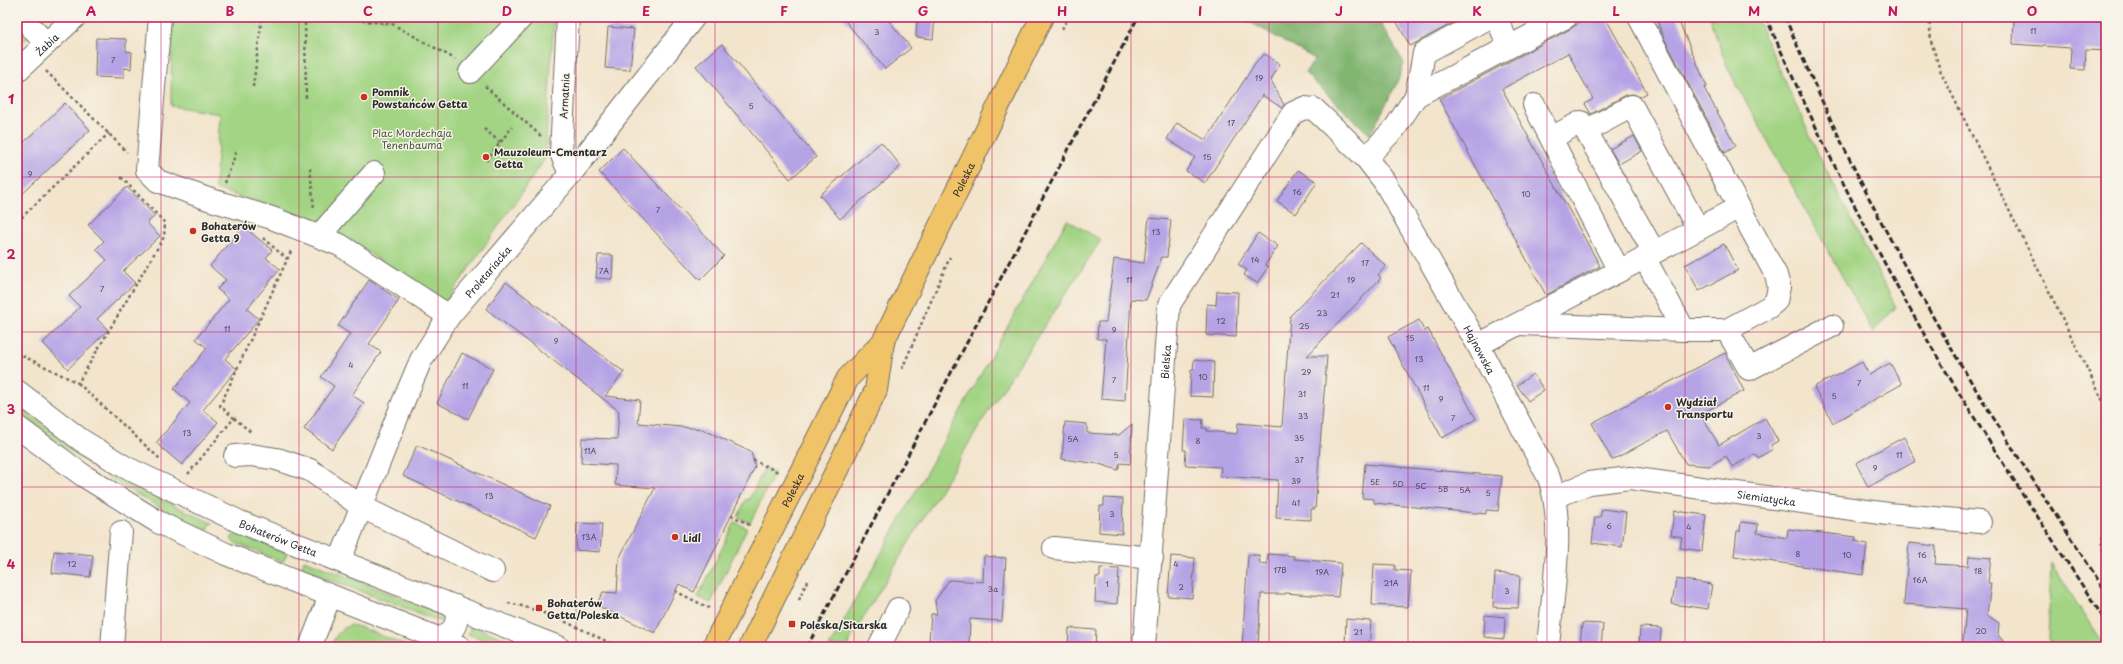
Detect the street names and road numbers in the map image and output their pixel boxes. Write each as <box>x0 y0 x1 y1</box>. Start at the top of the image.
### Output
street label: Żabia <box>31 28 62 59</box>
street label: Armatnia <box>555 72 573 119</box>
street label: Poleska <box>948 159 978 199</box>
street label: Proletariacka <box>461 241 514 300</box>
street label: Hajnowska <box>1460 322 1500 377</box>
street label: Bielska <box>1156 343 1174 379</box>
street label: Poleska <box>777 469 807 509</box>
street label: Siemiatycka <box>1736 486 1798 509</box>
street label: Bohaterów Getta <box>237 515 320 560</box>

